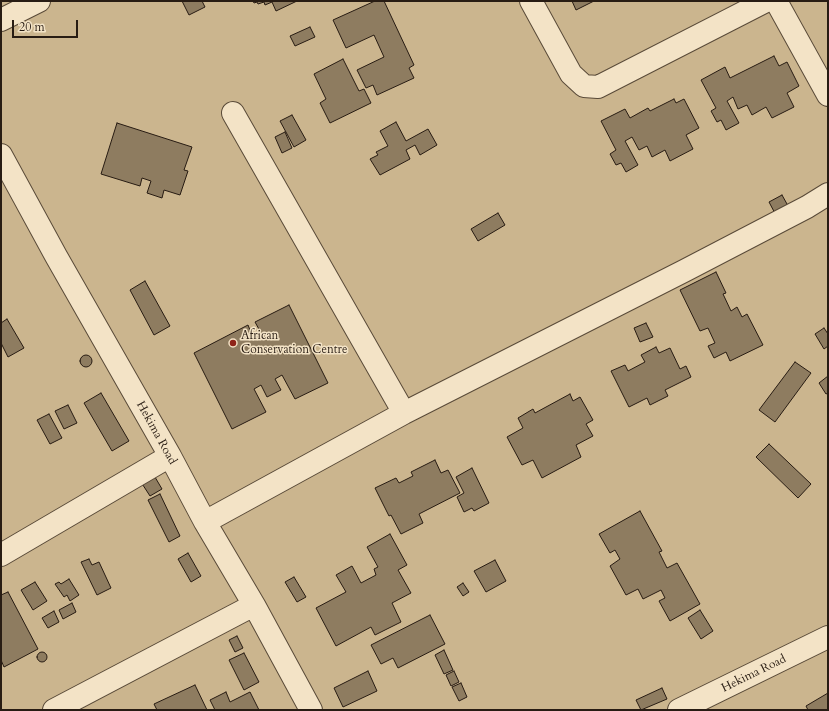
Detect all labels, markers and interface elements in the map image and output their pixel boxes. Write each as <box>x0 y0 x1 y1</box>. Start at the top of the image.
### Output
scale bar <box>14 12 80 38</box>
text: 20 m <box>19 19 45 35</box>
place label: African Conservation Centre <box>241 329 347 357</box>
marker: African Conservation Centre <box>228 338 238 348</box>
street label: Hekima Road <box>133 399 179 467</box>
street label: Hekima Road <box>719 652 789 696</box>

